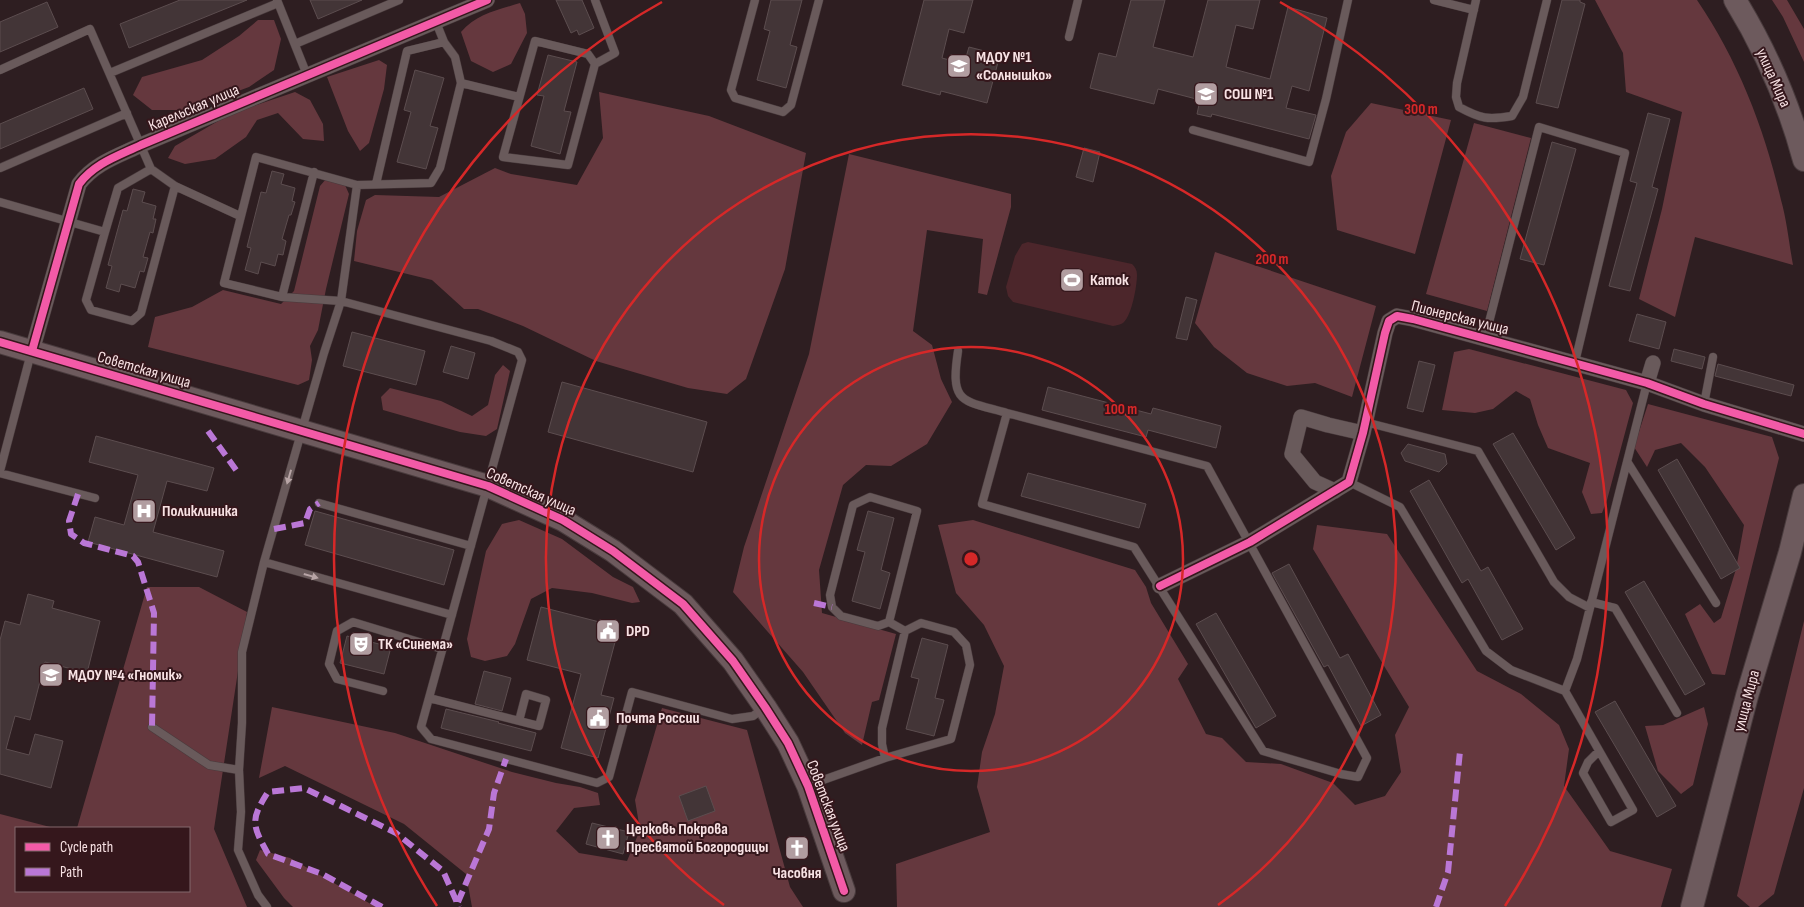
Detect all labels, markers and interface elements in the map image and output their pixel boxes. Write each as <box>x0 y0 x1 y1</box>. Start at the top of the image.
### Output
street label: улица Мира <box>1752 45 1794 111</box>
place label: МДОУ №1 «Солнышко» <box>976 48 1052 85</box>
school or university icon: МДОУ №1 «Солнышко» <box>946 53 972 79</box>
street label: Карельская улица <box>146 80 242 136</box>
school or university icon: СОШ №1 <box>1193 81 1219 107</box>
place label: СОШ №1 <box>1224 85 1274 104</box>
text: 300 m <box>1404 100 1438 119</box>
text: 200 m <box>1255 250 1289 269</box>
sports icon: Каток <box>1059 267 1085 293</box>
place label: Каток <box>1090 271 1129 290</box>
street label: Пионерская улица <box>1409 297 1511 339</box>
street label: Советская улица <box>95 348 193 392</box>
text: 100 m <box>1105 400 1137 419</box>
street label: Советская улица <box>483 464 579 520</box>
one-way arrow <box>284 469 292 484</box>
hospital icon: Поликлиника <box>131 498 157 524</box>
place label: Поликлиника <box>162 502 238 521</box>
centre of rings <box>962 550 980 568</box>
one-way arrow <box>304 572 319 580</box>
public building icon: DPD <box>595 618 621 644</box>
place label: DPD <box>626 622 650 641</box>
theatre icon: ТК «Синема» <box>348 631 374 657</box>
place label: ТК «Синема» <box>378 635 453 654</box>
school or university icon: МДОУ №4 «Гномик» <box>38 662 64 688</box>
place label: МДОУ №4 «Гномик» <box>68 666 182 685</box>
street label: улица Мира <box>1730 668 1764 734</box>
public building icon: Почта России <box>585 705 611 731</box>
place label: Почта России <box>616 709 700 728</box>
street label: Советская улица <box>802 758 854 854</box>
place label: Церковь Покрова Пресвятой Богородицы <box>626 820 769 857</box>
church icon: Церковь Покрова Пресвятой Богородицы <box>595 825 621 851</box>
legend <box>15 827 190 892</box>
church icon: Часовня <box>784 835 810 861</box>
text: Cycle path <box>60 838 113 857</box>
text: Path <box>60 863 83 882</box>
place label: Часовня <box>772 864 822 883</box>

